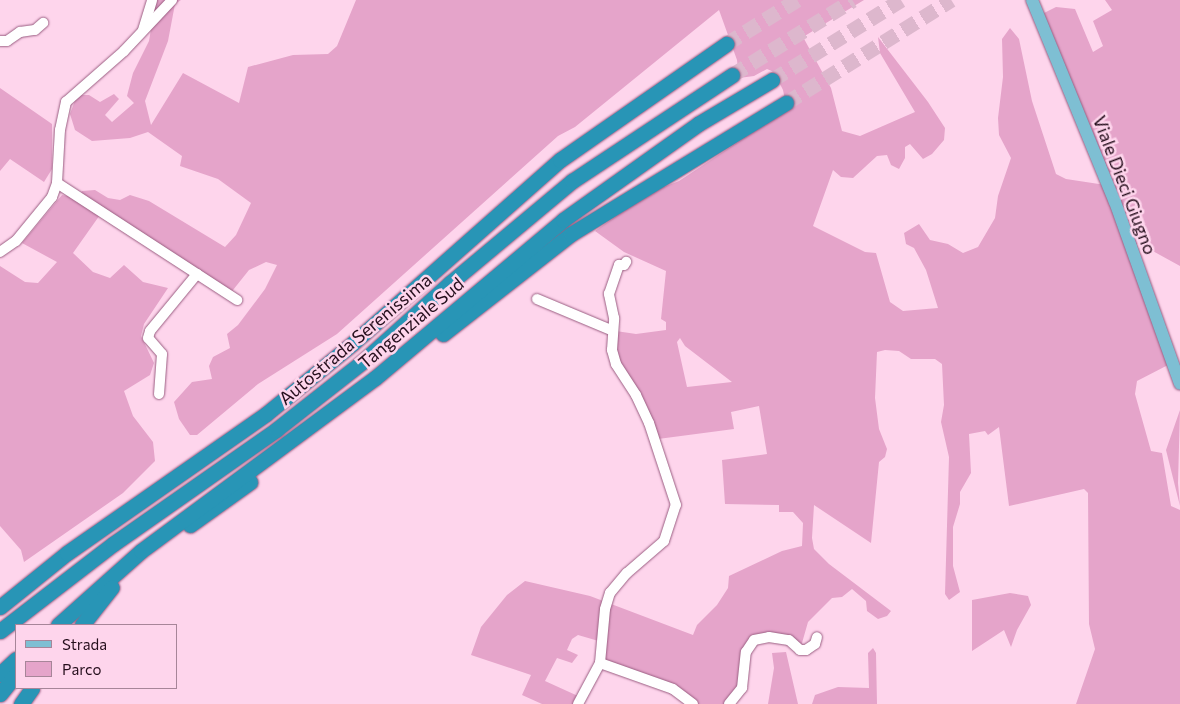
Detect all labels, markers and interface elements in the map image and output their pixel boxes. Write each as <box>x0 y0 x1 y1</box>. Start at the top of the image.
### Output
street label: Viale Dieci Giugno <box>1089 113 1161 257</box>
street label: Autostrada Serenissima <box>274 269 436 409</box>
street label: Tangenziale Sud <box>354 273 468 373</box>
legend <box>15 624 178 689</box>
text: Strada <box>62 635 107 653</box>
text: Parco <box>62 660 101 678</box>

